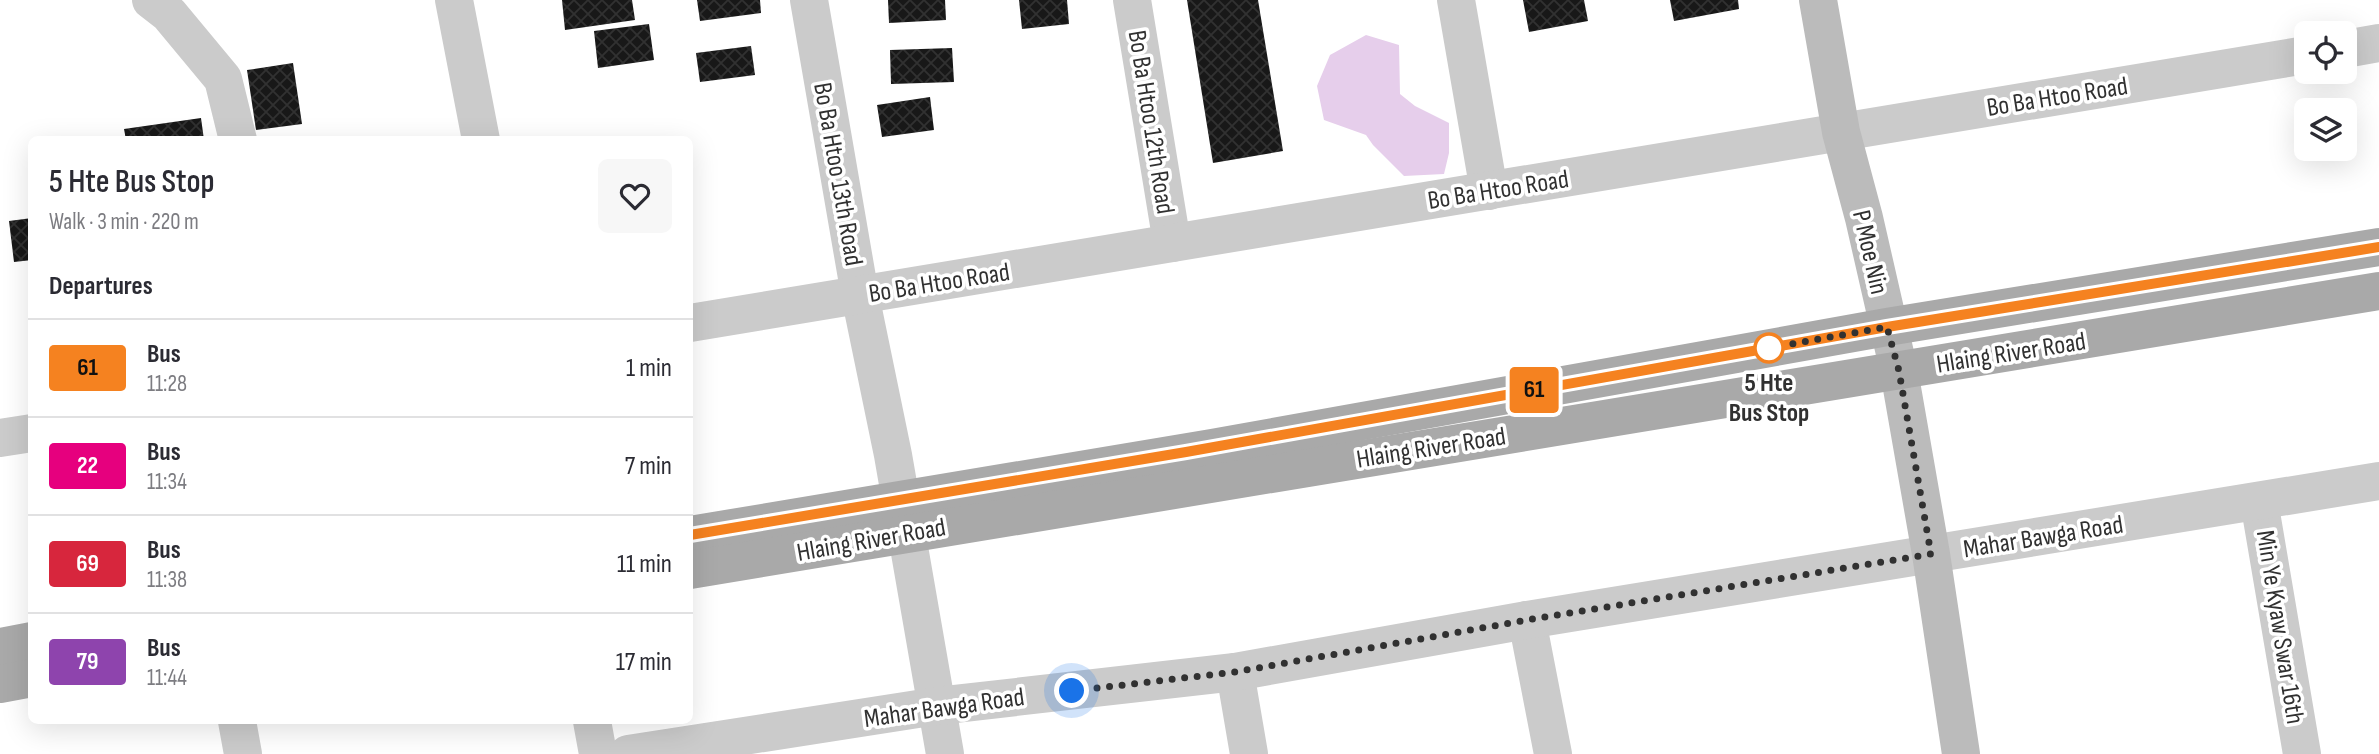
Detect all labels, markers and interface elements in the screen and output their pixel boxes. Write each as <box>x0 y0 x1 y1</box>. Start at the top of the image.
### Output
map controls <box>2294 21 2357 161</box>
button: locate <box>2294 21 2357 84</box>
street label: Bo Ba Htoo 12th Road <box>1121 28 1180 216</box>
street label: Bo Ba Htoo Road <box>1985 71 2130 124</box>
street label: Bo Ba Htoo 13th Road <box>806 80 869 268</box>
button: layers <box>2294 98 2357 161</box>
button: heart <box>598 159 672 233</box>
text: 5 Hte Bus Stop <box>49 162 215 202</box>
street label: Bo Ba Htoo Road <box>1426 164 1571 217</box>
street label: P Moe Nin <box>1845 207 1894 297</box>
text: Walk · 3 min · 220 m <box>49 208 199 236</box>
street label: Bo Ba Htoo Road <box>867 257 1012 310</box>
text: Departures <box>49 271 153 302</box>
street label: Hlaing River Road <box>1934 326 2088 381</box>
marker: 5 Hte Bus Stop <box>1754 333 1784 363</box>
text: Bus <box>147 339 181 370</box>
text: 61 <box>77 353 98 382</box>
text: 1 min <box>626 353 672 384</box>
line badge: 61 <box>1502 367 1566 413</box>
place label: 5 Hte Bus Stop <box>1729 368 1809 429</box>
text: 11:28 <box>147 370 187 398</box>
text: 61 <box>1524 375 1544 404</box>
street label: Hlaing River Road <box>1354 421 1508 476</box>
text: Bus <box>147 437 181 468</box>
text: 22 <box>77 451 98 480</box>
text: 7 min <box>625 451 672 482</box>
text: 11:34 <box>147 468 187 496</box>
street label: Mahar Bawga Road <box>1961 510 2125 565</box>
street label: Hlaing River Road <box>794 512 948 569</box>
street label: Min Ye Kyaw Swar 16th <box>2249 528 2310 726</box>
text: Bus <box>147 535 181 566</box>
text: 69 <box>76 549 99 578</box>
text: 11 min <box>617 549 672 580</box>
text: 11:38 <box>147 566 187 594</box>
text: Bus <box>147 633 181 664</box>
text: 79 <box>77 647 98 676</box>
text: 17 min <box>616 647 672 678</box>
text: 11:44 <box>147 664 187 692</box>
your location <box>1054 673 1089 708</box>
street label: Mahar Bawga Road <box>862 682 1026 735</box>

